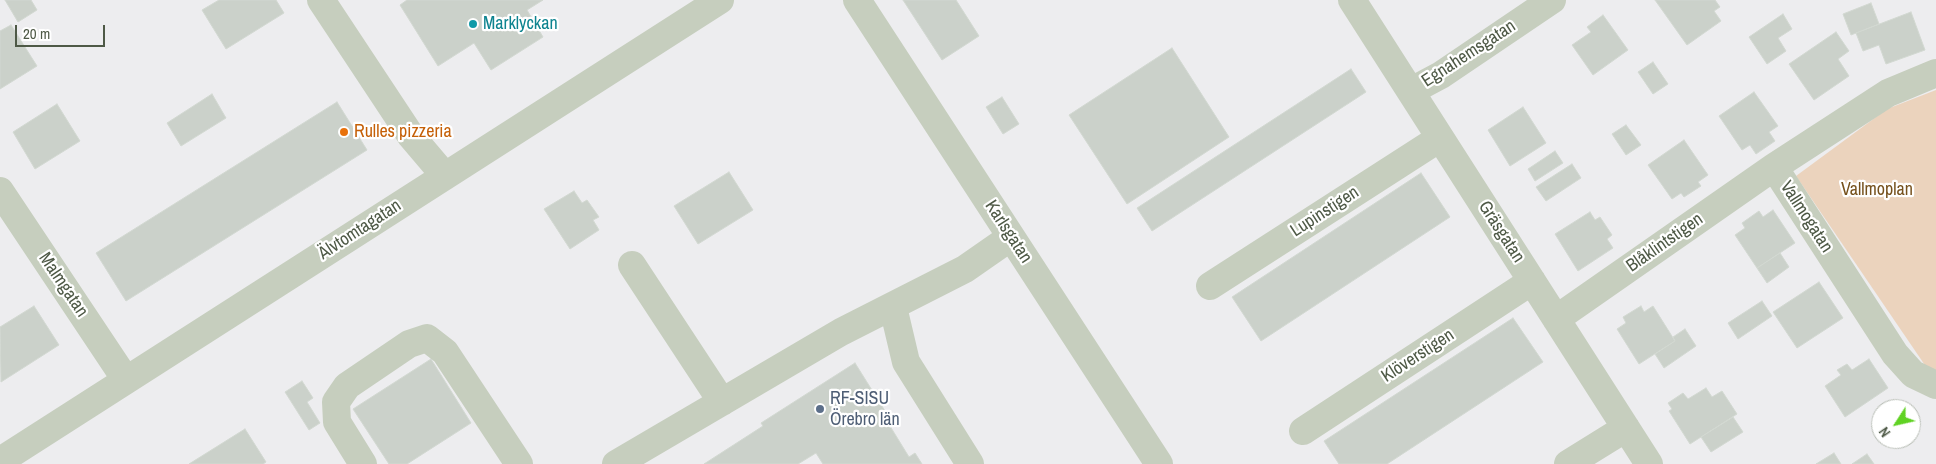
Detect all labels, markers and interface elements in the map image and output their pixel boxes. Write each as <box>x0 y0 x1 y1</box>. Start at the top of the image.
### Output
place label: Marklyckan <box>483 13 558 35</box>
scale bar <box>18 15 108 47</box>
street label: Egnahemsgatan <box>1418 16 1520 92</box>
marker: Marklyckan <box>467 18 479 30</box>
text: 20 m <box>23 23 50 44</box>
place label: Rulles pizzeria <box>354 121 452 143</box>
marker: Rulles pizzeria <box>338 126 350 138</box>
street label: Vallmogatan <box>1775 177 1837 257</box>
park label: Vallmoplan <box>1841 179 1913 201</box>
street label: Lupinstigen <box>1287 182 1363 242</box>
street label: Älvtomtagatan <box>315 195 405 265</box>
street label: Karlsgatan <box>980 197 1036 267</box>
street label: Gräsgatan <box>1473 197 1529 267</box>
street label: Blåklintstigen <box>1623 209 1707 277</box>
street label: Malmgatan <box>34 249 92 321</box>
street label: Klöverstigen <box>1378 325 1458 387</box>
place label: RF-SISU Örebro län <box>830 388 900 430</box>
north arrow <box>1871 399 1921 449</box>
marker: RF-SISU Örebro län <box>814 403 826 415</box>
text: N <box>1875 423 1894 441</box>

